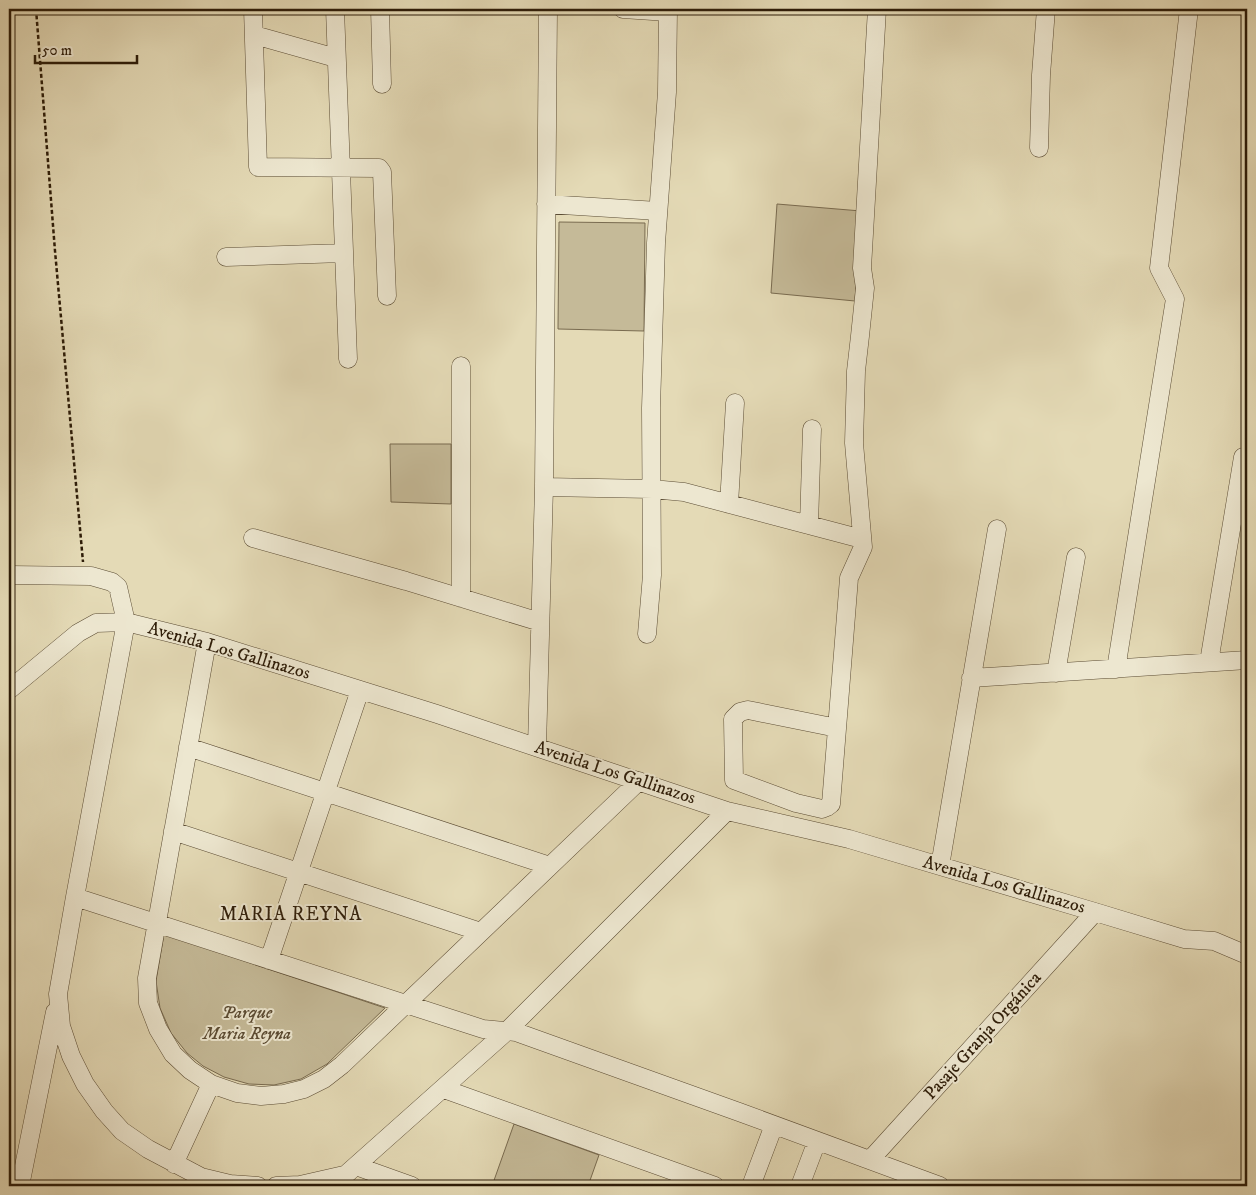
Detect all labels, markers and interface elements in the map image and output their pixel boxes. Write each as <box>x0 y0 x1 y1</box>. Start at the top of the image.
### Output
scale bar <box>35 32 138 64</box>
text: 50 m <box>42 41 72 60</box>
street label: Avenida Los Gallinazos <box>145 617 313 685</box>
street label: Avenida Los Gallinazos <box>532 737 698 809</box>
street label: Avenida Los Gallinazos <box>920 851 1088 919</box>
district label: MARIA REYNA <box>220 903 362 926</box>
street label: Pasaje Granja Orgánica <box>920 967 1047 1105</box>
park label: Parque Maria Reyna <box>201 1002 291 1045</box>

